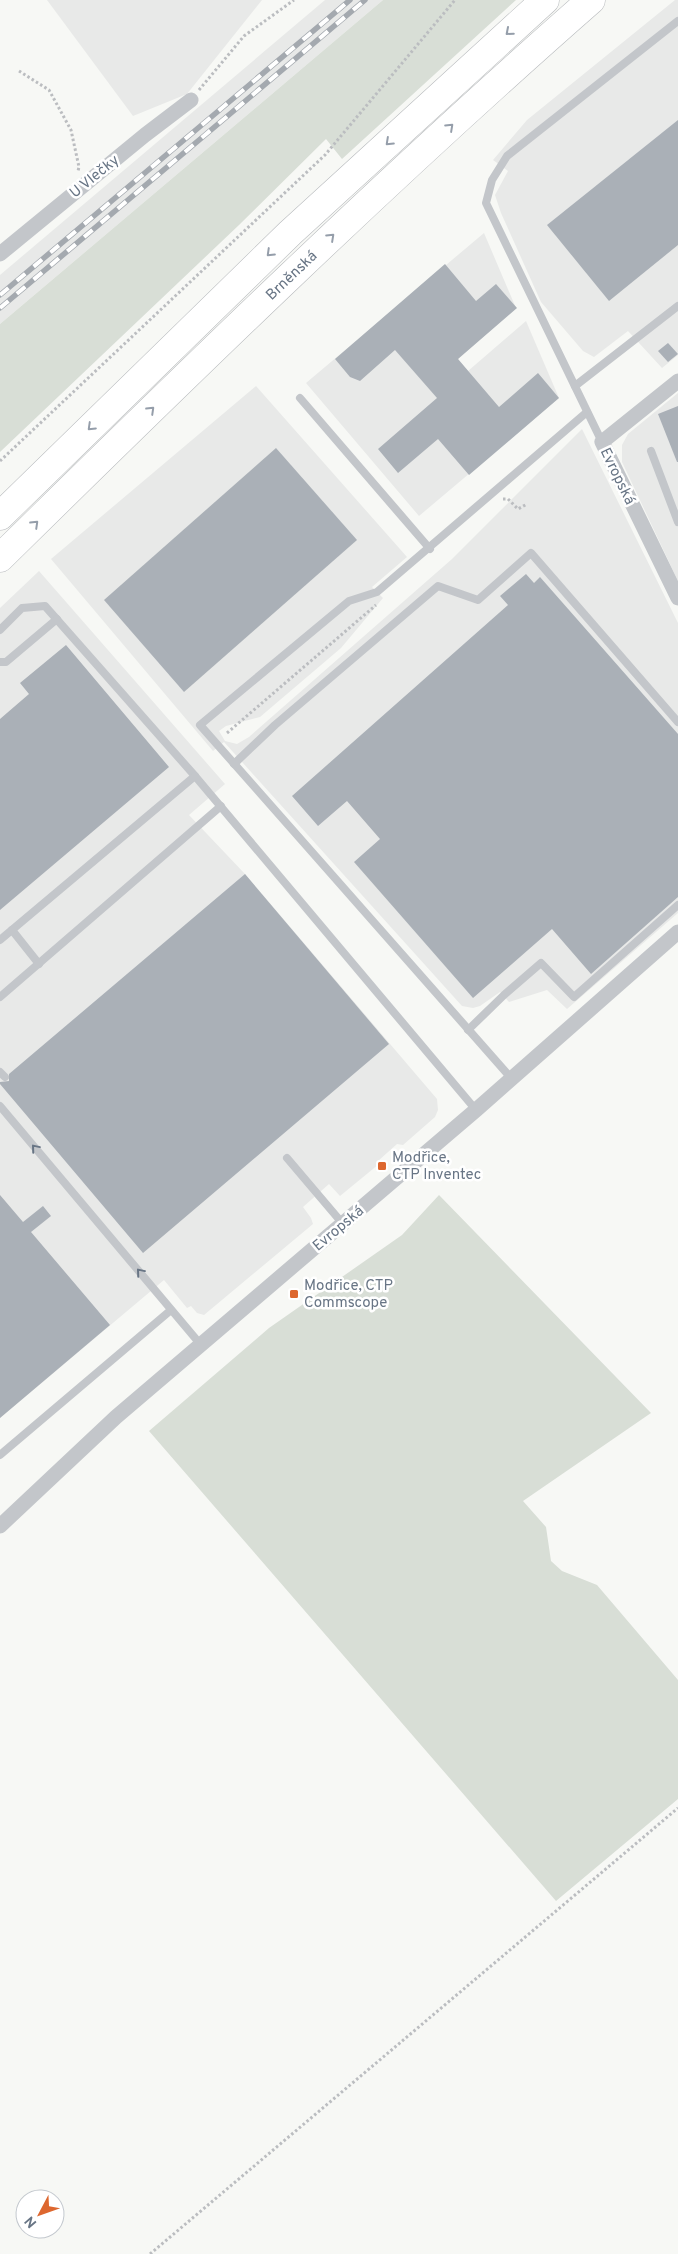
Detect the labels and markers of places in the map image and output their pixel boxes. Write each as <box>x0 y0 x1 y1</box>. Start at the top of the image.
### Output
place label: Modřice, CTP Inventec <box>392 1149 481 1185</box>
marker: Modřice, CTP Inventec <box>376 1160 388 1172</box>
place label: Modřice, CTP Commscope <box>304 1277 393 1313</box>
marker: Modřice, CTP Commscope <box>288 1288 300 1300</box>

